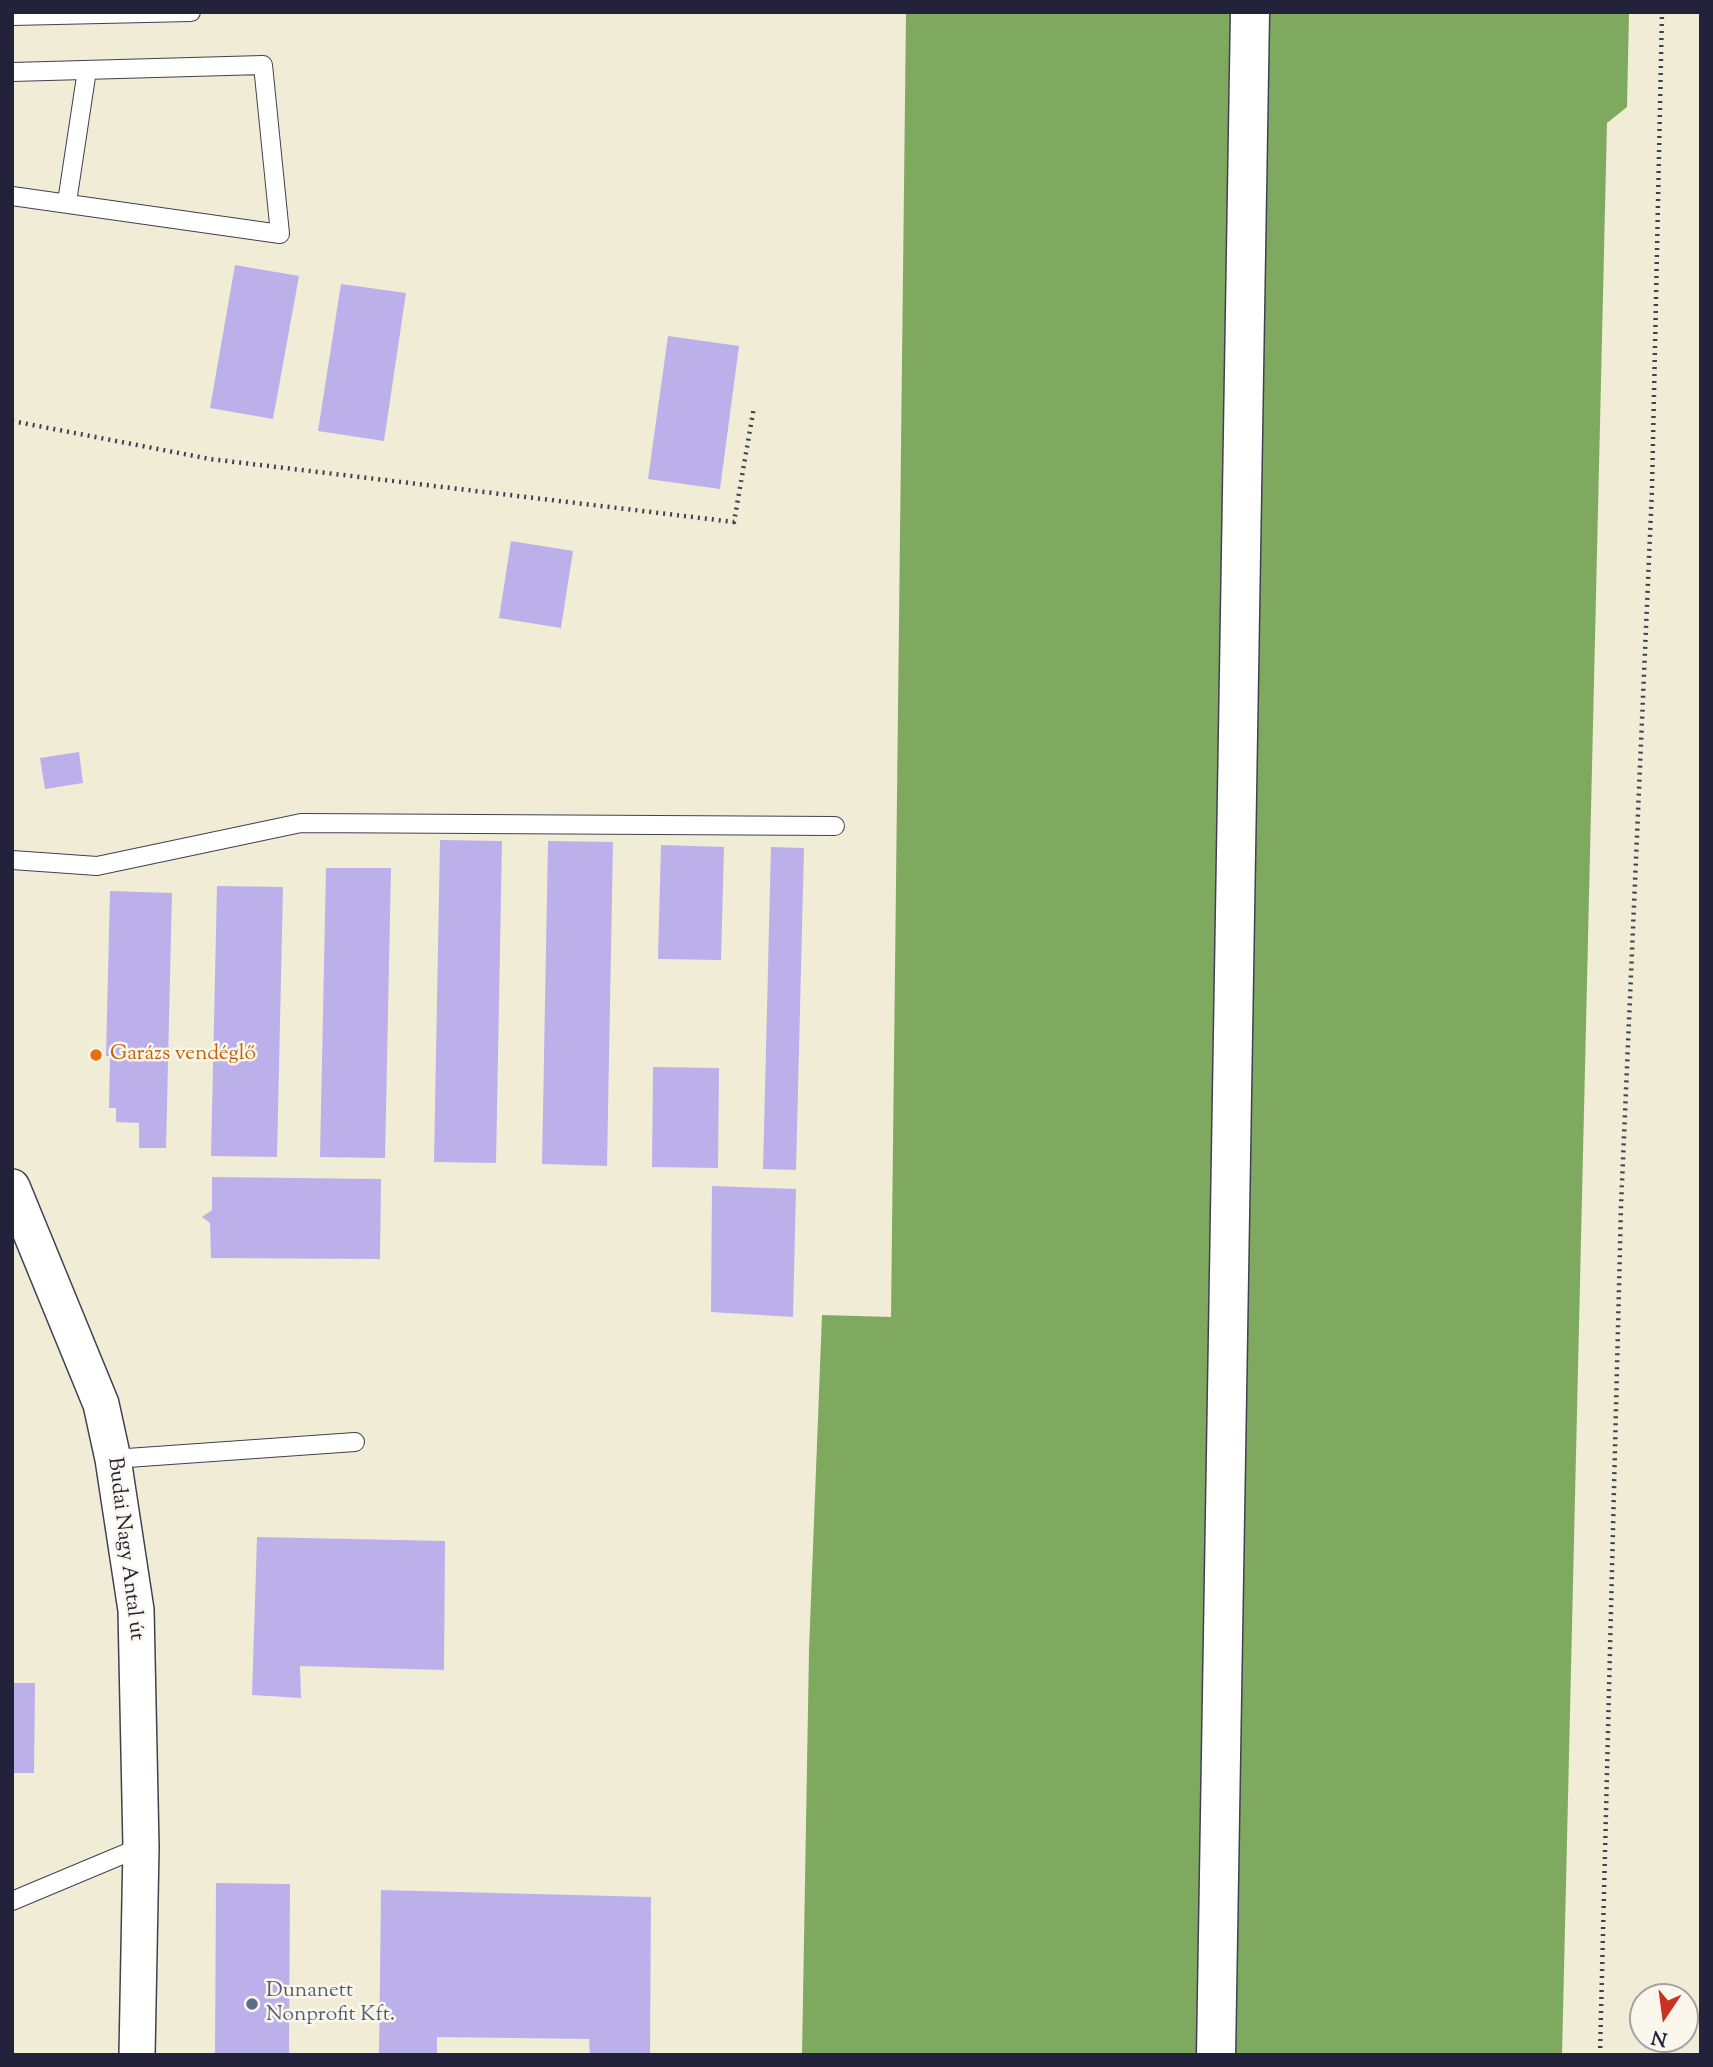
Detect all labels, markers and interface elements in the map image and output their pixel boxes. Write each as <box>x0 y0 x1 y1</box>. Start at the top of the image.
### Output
place label: Garázs vendéglő <box>110 1042 256 1068</box>
marker: Garázs vendéglő <box>88 1047 104 1063</box>
street label: Budai Nagy Antal út <box>100 1456 148 1642</box>
place label: Dunanett Nonprofit Kft. <box>266 1979 395 2029</box>
north arrow <box>1629 1983 1699 2053</box>
marker: Dunanett Nonprofit Kft. <box>244 1996 260 2012</box>
text: N <box>1649 2022 1670 2052</box>

